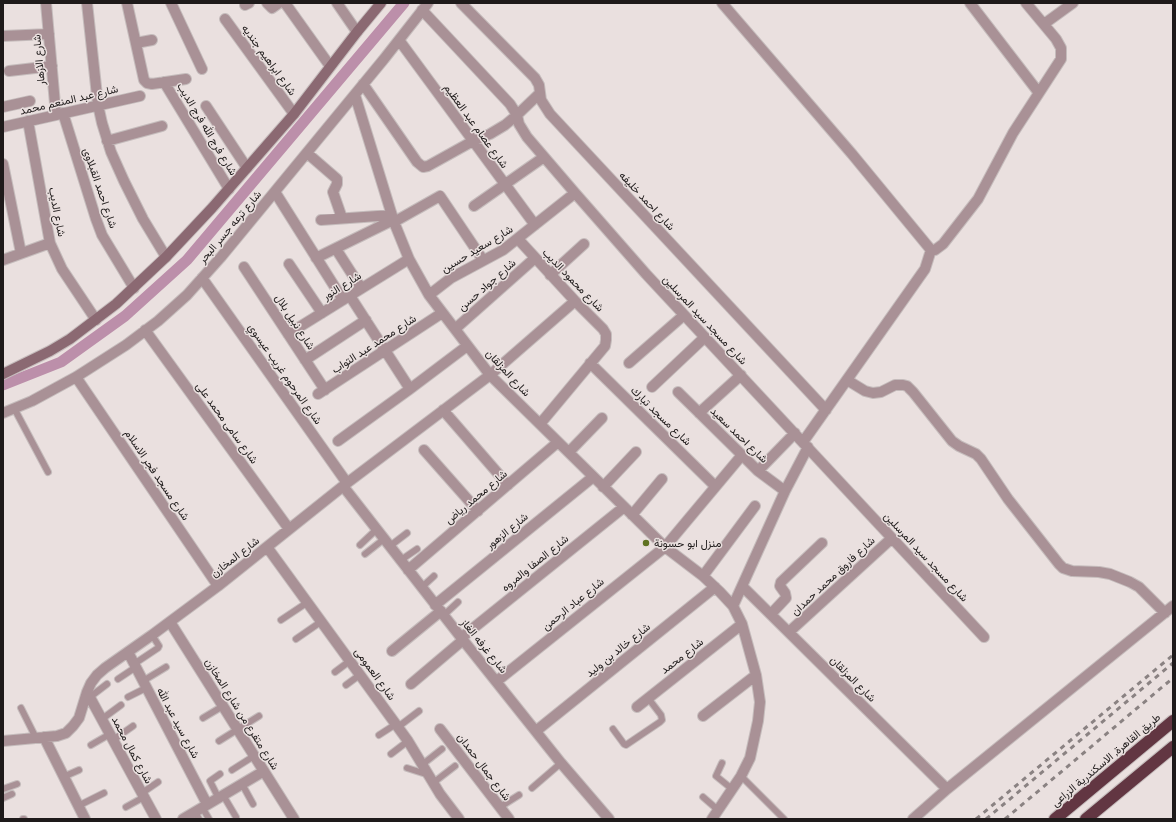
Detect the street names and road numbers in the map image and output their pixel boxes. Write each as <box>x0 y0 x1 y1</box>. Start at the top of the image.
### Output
street label: شارع ابراهيم جنديه <box>239 22 299 98</box>
street label: شارع الازهار <box>30 34 48 86</box>
street label: شارع فرج الله فرج الديب <box>174 80 240 178</box>
street label: شارع عصام عبد العظيم <box>441 81 511 171</box>
street label: شارع عبد المنعم محمد <box>19 82 119 118</box>
street label: شارع احمد القبلاوى <box>80 146 120 230</box>
street label: شارع احمد خليفه <box>616 169 678 233</box>
street label: شارع الديب <box>46 186 68 238</box>
street label: شارع ترعه جسر البحر <box>196 188 264 266</box>
street label: شارع سعيد حسين <box>439 222 515 276</box>
street label: شارع محمود الديب <box>539 246 607 314</box>
street label: شارع جواد حسن <box>455 256 519 314</box>
street label: شارع النور <box>320 269 364 303</box>
street label: شارع مسجد سيد المرسلين <box>660 273 750 367</box>
street label: شارع نبيل بلال <box>272 292 318 352</box>
street label: شارع محمد عبد التواب <box>329 312 419 376</box>
street label: شارع المرحوم غريب عيسوي <box>245 321 325 427</box>
street label: شارع المزلقان <box>483 347 533 399</box>
street label: شارع سامى محمد على <box>193 380 261 466</box>
street label: شارع مسجد تبارك <box>628 384 694 448</box>
street label: شارع احمد سعيد <box>708 404 770 466</box>
street label: شارع مسجد فجر الاسلام <box>122 427 192 523</box>
street label: شارع محمد رياض <box>442 467 510 527</box>
street label: شارع الزهور <box>483 510 531 552</box>
street label: شارع مسجد سيد المرسلين <box>881 510 971 604</box>
street label: شارع الصفا والمروه <box>499 532 571 594</box>
street label: شارع المخازن <box>208 534 262 580</box>
street label: شارع فاروق محمد حمدان <box>788 534 878 618</box>
street label: شارع عباد الرحمن <box>539 575 607 633</box>
street label: شارع غرفه الغاز <box>458 616 510 676</box>
street label: شارع خالد بن وليد <box>583 620 653 680</box>
street label: شارع محمد <box>658 635 706 677</box>
street label: شارع العمومى <box>352 645 398 703</box>
street label: شارع المزلقان <box>827 653 879 705</box>
street label: شارع متفرع من شارع المخازن <box>202 656 282 772</box>
street label: شارع سيد عبد الله <box>154 685 202 761</box>
street label: طريق القاهرة, الاسكندرية الزراعى <box>1049 711 1163 809</box>
street label: شارع كمال محمد <box>109 714 155 786</box>
street label: شارع جمال حمدان <box>454 731 514 803</box>

